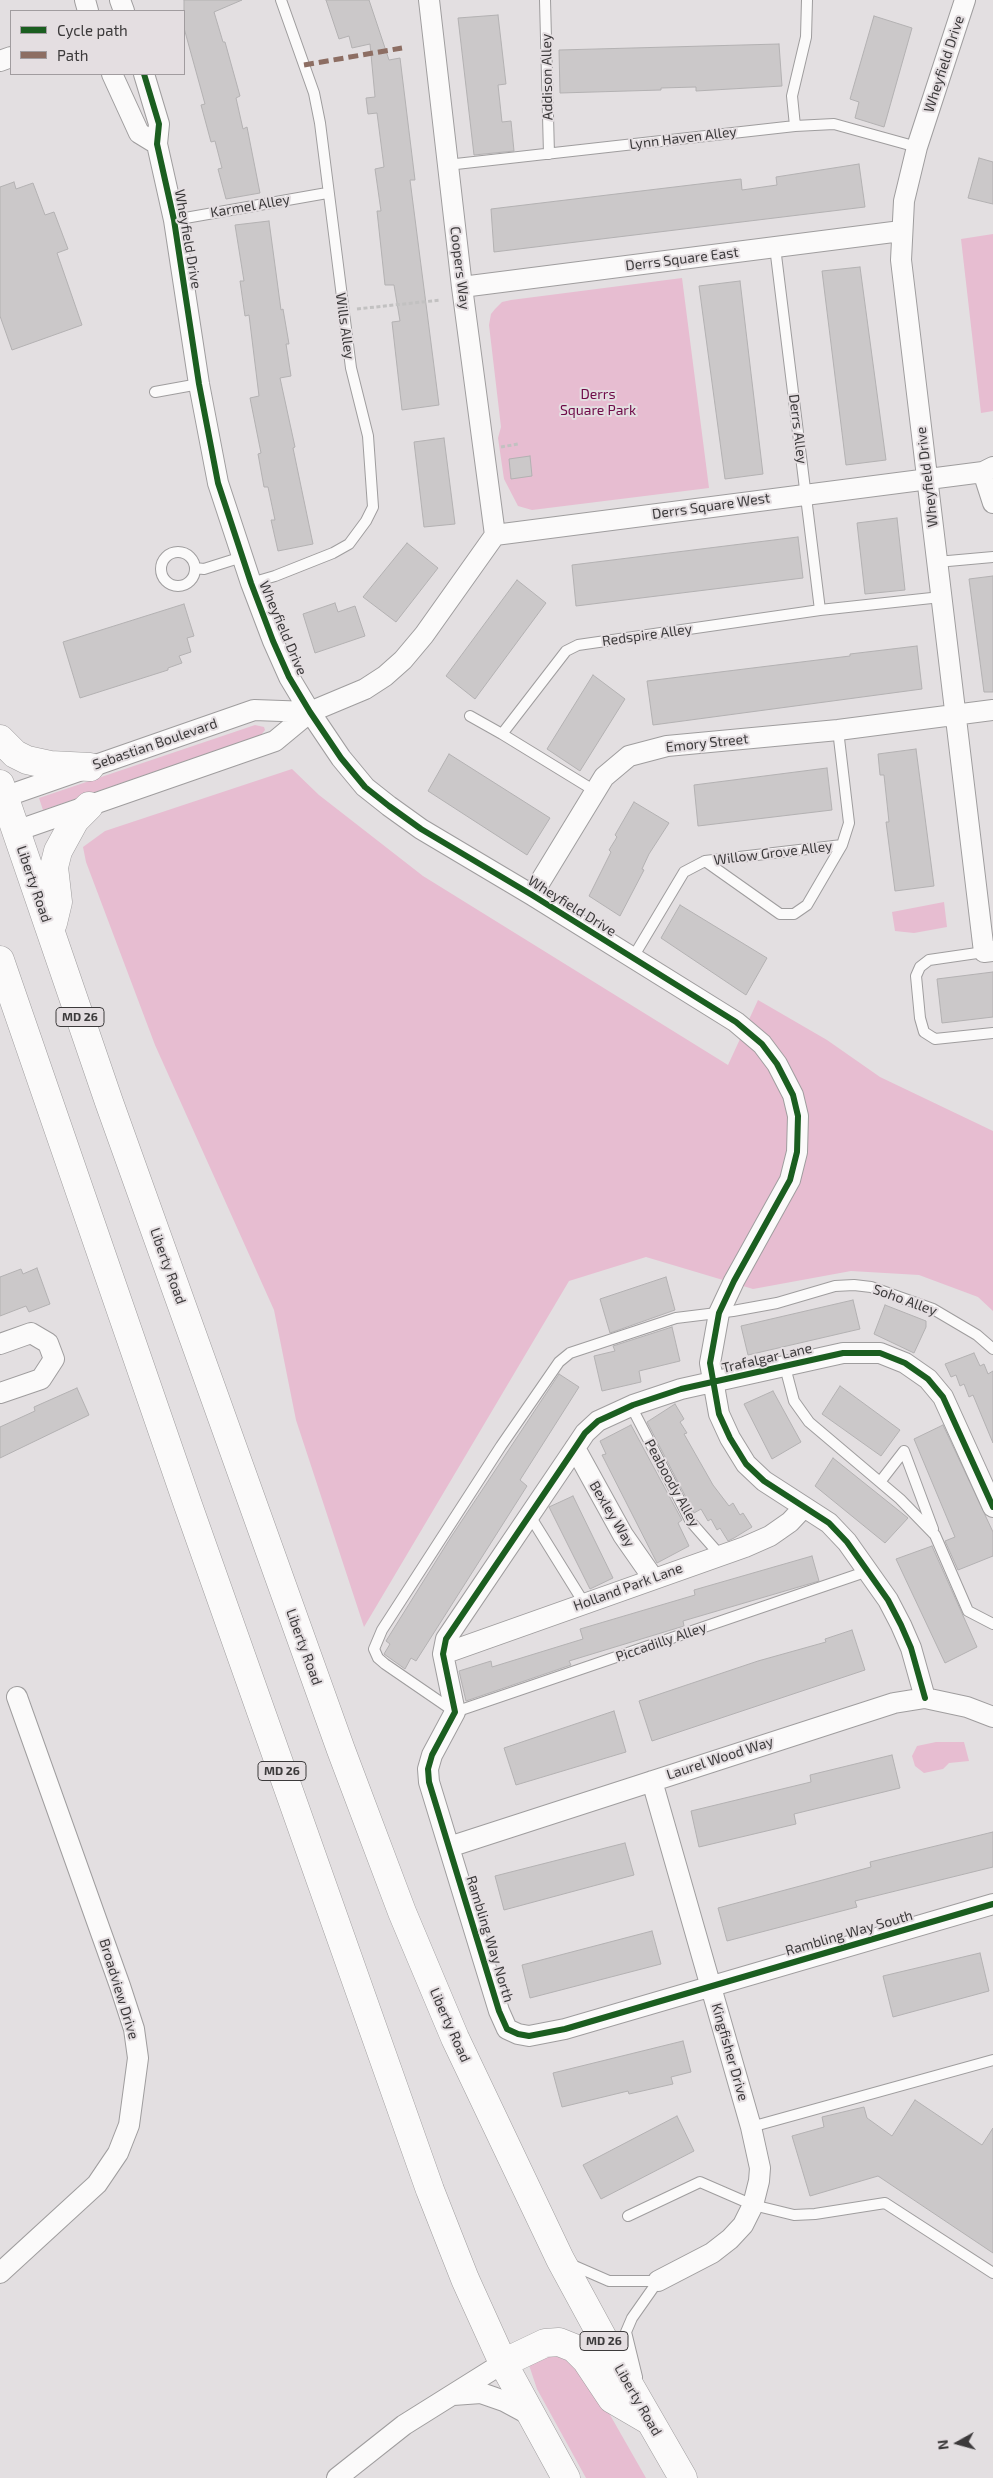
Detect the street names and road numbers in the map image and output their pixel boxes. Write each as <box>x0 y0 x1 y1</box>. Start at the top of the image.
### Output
street label: Wheyfield Drive <box>920 13 968 115</box>
street label: Addison Alley <box>538 34 556 120</box>
street label: Lynn Haven Alley <box>628 123 738 153</box>
street label: Wheyfield Drive <box>171 188 205 290</box>
street label: Karmel Alley <box>209 191 291 221</box>
street label: Coopers Way <box>447 226 473 310</box>
street label: Derrs Square East <box>624 244 740 274</box>
street label: Wills Alley <box>332 292 358 360</box>
street label: Derrs Alley <box>785 393 811 465</box>
street label: Wheyfield Drive <box>913 426 941 528</box>
street label: Derrs Square West <box>651 489 771 523</box>
street label: Wheyfield Drive <box>256 578 310 678</box>
street label: Redspire Alley <box>601 620 693 650</box>
street label: Sebastian Boulevard <box>90 715 220 773</box>
street label: Emory Street <box>665 730 749 756</box>
street label: Willow Grove Alley <box>713 837 833 869</box>
street label: Liberty Road <box>13 843 55 925</box>
street label: Wheyfield Drive <box>525 872 619 940</box>
road number: MD 26 <box>56 1008 104 1026</box>
street label: Liberty Road <box>146 1226 190 1306</box>
street label: Soho Alley <box>871 1281 939 1319</box>
street label: Trafalgar Lane <box>720 1339 814 1377</box>
street label: Peaboody Alley <box>641 1436 703 1530</box>
street label: Bexley Way <box>586 1478 638 1550</box>
street label: Holland Park Lane <box>571 1559 685 1615</box>
street label: Liberty Road <box>282 1607 326 1687</box>
street label: Piccadilly Alley <box>613 1619 709 1665</box>
street label: Laurel Wood Way <box>664 1733 776 1783</box>
road number: MD 26 <box>258 1762 306 1780</box>
street label: Rambling Way North <box>463 1874 517 2004</box>
street label: Rambling Way South <box>783 1907 915 1959</box>
street label: Broadview Drive <box>96 1937 142 2041</box>
street label: Liberty Road <box>426 1985 474 2065</box>
street label: Kingfisher Drive <box>708 2001 752 2103</box>
road number: MD 26 <box>580 2332 628 2350</box>
street label: Liberty Road <box>611 2361 665 2439</box>

